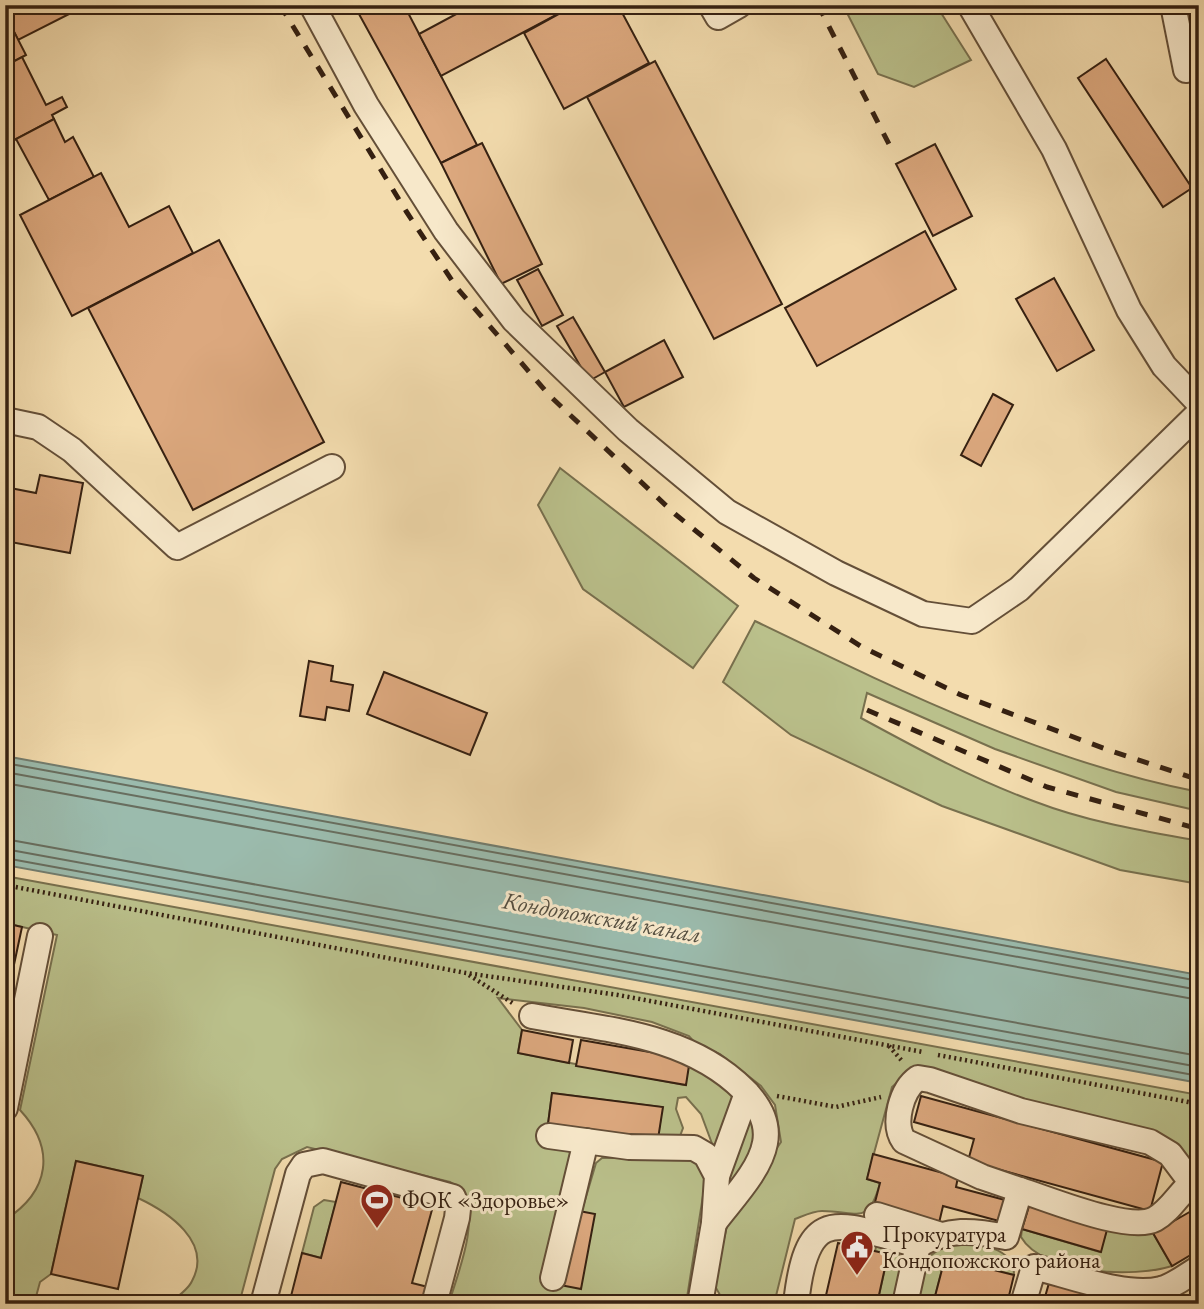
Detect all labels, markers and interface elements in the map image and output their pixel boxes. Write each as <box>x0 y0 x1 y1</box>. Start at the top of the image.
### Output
water label: Кондопожский канал <box>499 884 704 950</box>
sports icon: ФОК «Здоровье» <box>358 1181 396 1230</box>
place label: ФОК «Здоровье» <box>402 1185 569 1215</box>
place label: Прокуратура Кондопожского района <box>882 1219 1101 1275</box>
public building icon: Прокуратура Кондопожского района <box>838 1228 876 1277</box>

